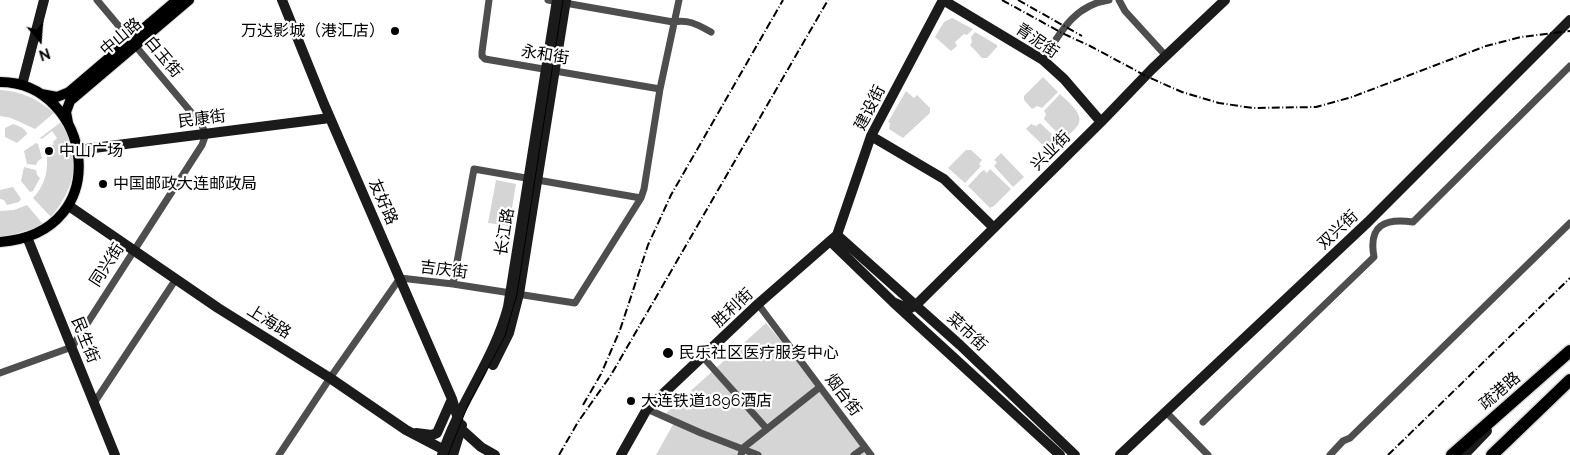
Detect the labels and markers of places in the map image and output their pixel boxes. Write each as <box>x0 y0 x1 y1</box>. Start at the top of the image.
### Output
place label: 万达影城（港汇店） <box>241 21 385 41</box>
marker: 万达影城（港汇店） <box>389 25 401 37</box>
place label: 中山广场 <box>59 141 123 161</box>
marker: 中山广场 <box>43 145 55 157</box>
place label: 中国邮政大连邮政局 <box>113 174 257 194</box>
marker: 中国邮政大连邮政局 <box>97 178 109 190</box>
place label: 民乐社区医疗服务中心 <box>679 343 839 363</box>
marker: 民乐社区医疗服务中心 <box>661 346 675 360</box>
place label: 大连铁道1896酒店 <box>641 391 772 411</box>
marker: 大连铁道1896酒店 <box>625 395 637 407</box>

